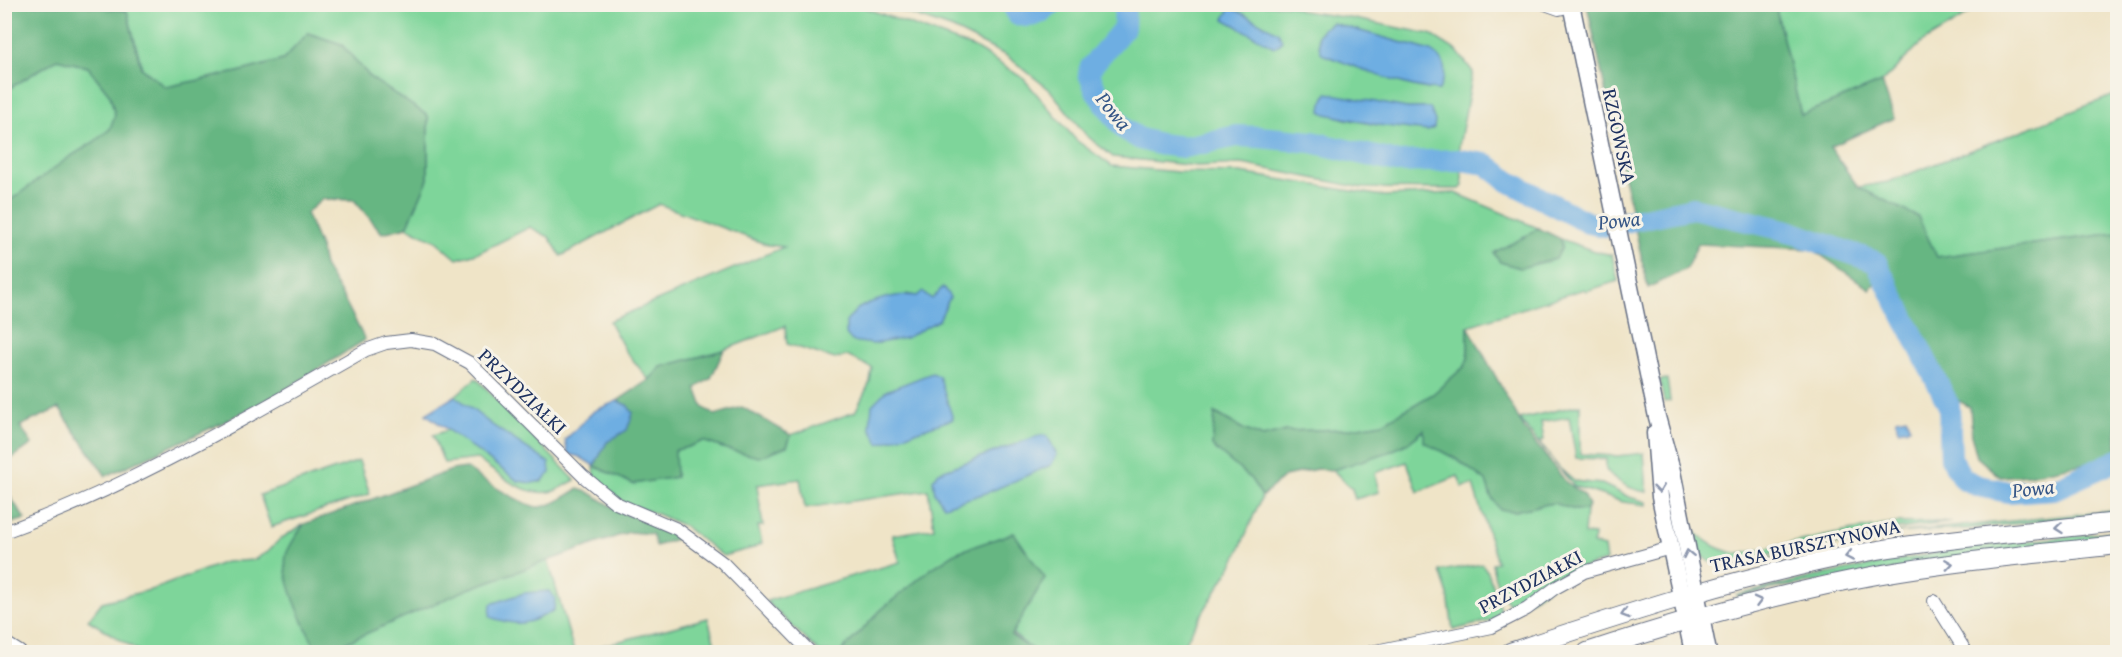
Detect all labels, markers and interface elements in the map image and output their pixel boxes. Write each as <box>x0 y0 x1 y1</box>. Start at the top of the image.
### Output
water label: Powa <box>1088 84 1140 137</box>
street label: RZGOWSKA <box>1596 86 1644 186</box>
water label: Powa <box>1595 202 1642 238</box>
street label: PRZYDZIAŁKI <box>472 341 574 441</box>
water label: Powa <box>2009 470 2056 506</box>
one-way arrow <box>1653 484 1665 493</box>
street label: TRASA BURSZTYNOWA <box>1707 511 1903 579</box>
one-way arrow <box>2055 522 2064 534</box>
street label: PRZYDZIAŁKI <box>1473 542 1587 620</box>
one-way arrow <box>1844 549 1854 562</box>
one-way arrow <box>1682 550 1695 560</box>
one-way arrow <box>1944 558 1953 571</box>
one-way arrow <box>1752 596 1762 608</box>
one-way arrow <box>1620 606 1631 619</box>

